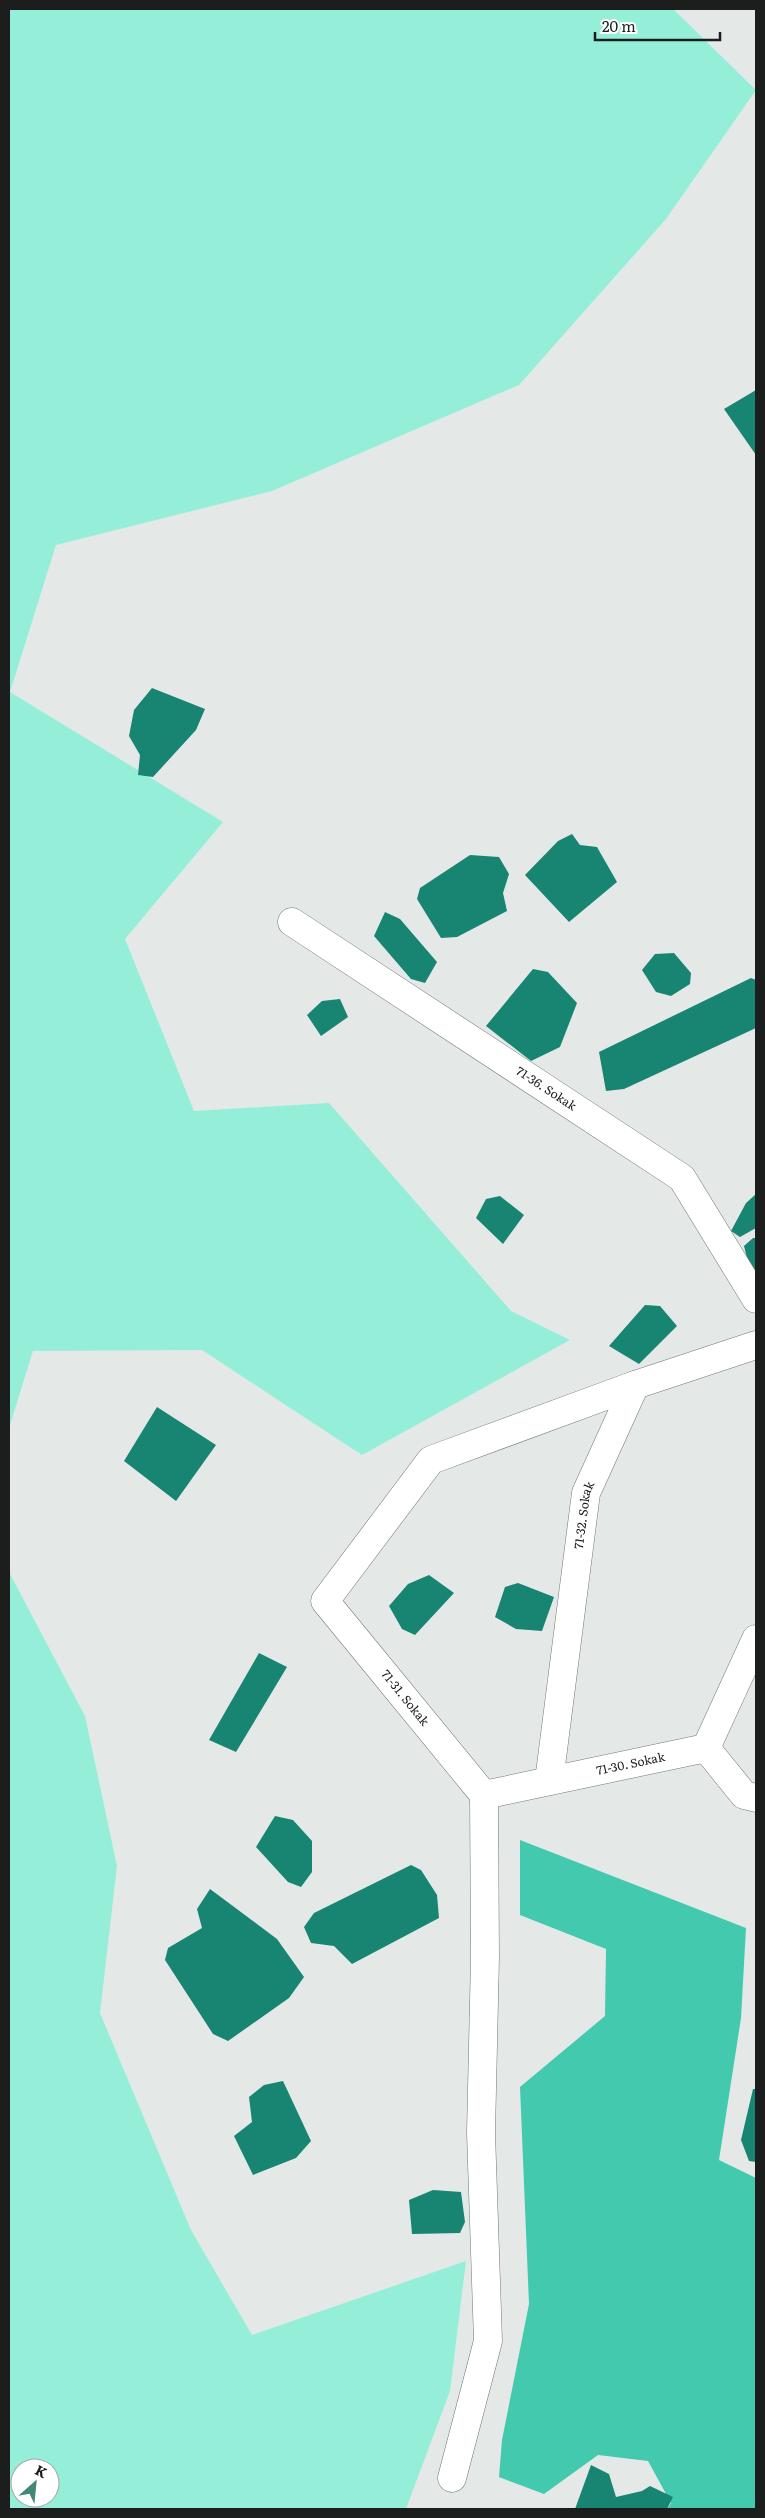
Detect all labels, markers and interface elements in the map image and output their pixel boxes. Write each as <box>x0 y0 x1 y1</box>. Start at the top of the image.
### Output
scale bar <box>595 10 720 42</box>
text: 20 m <box>602 14 636 37</box>
street label: 71-36. Sokak <box>513 1062 581 1115</box>
street label: 71-32. Sokak <box>569 1478 598 1550</box>
street label: 71-31. Sokak <box>378 1666 434 1730</box>
street label: 71-30. Sokak <box>595 1747 667 1779</box>
north arrow <box>10 2458 60 2508</box>
text: K <box>32 2459 51 2482</box>

